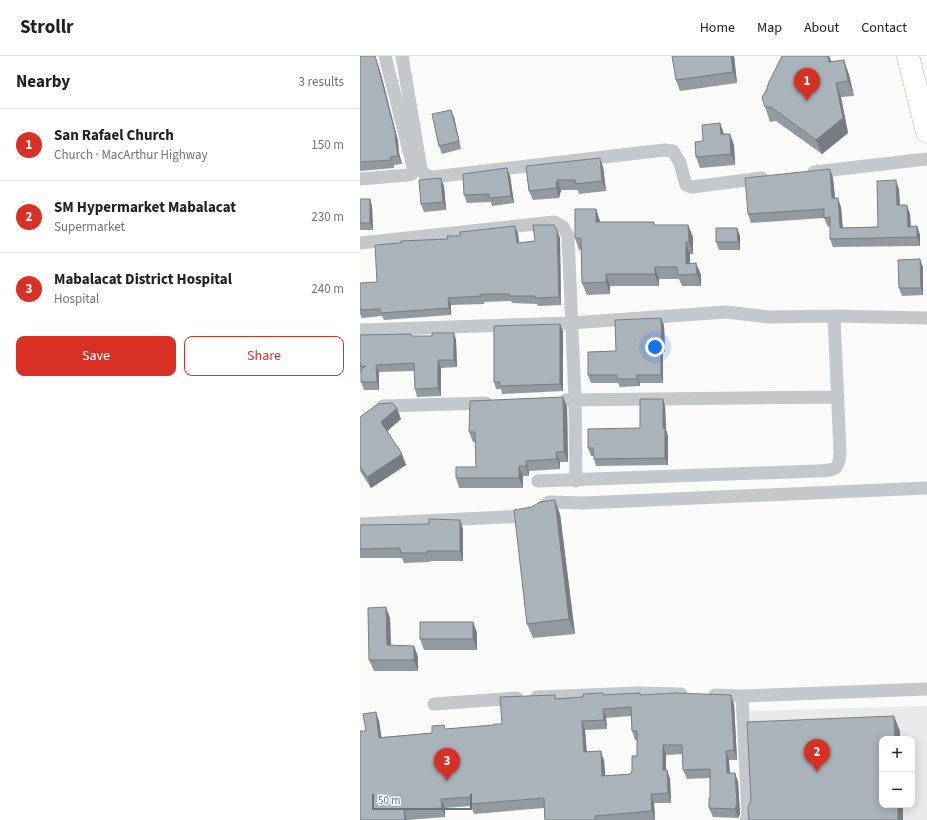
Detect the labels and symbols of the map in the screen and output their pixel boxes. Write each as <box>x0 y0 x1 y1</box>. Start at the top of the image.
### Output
pin: 1 <box>794 68 820 101</box>
your location <box>645 337 665 357</box>
pin: 2 <box>804 739 830 772</box>
pin: 3 <box>434 748 460 781</box>
scale bar <box>372 792 472 811</box>

